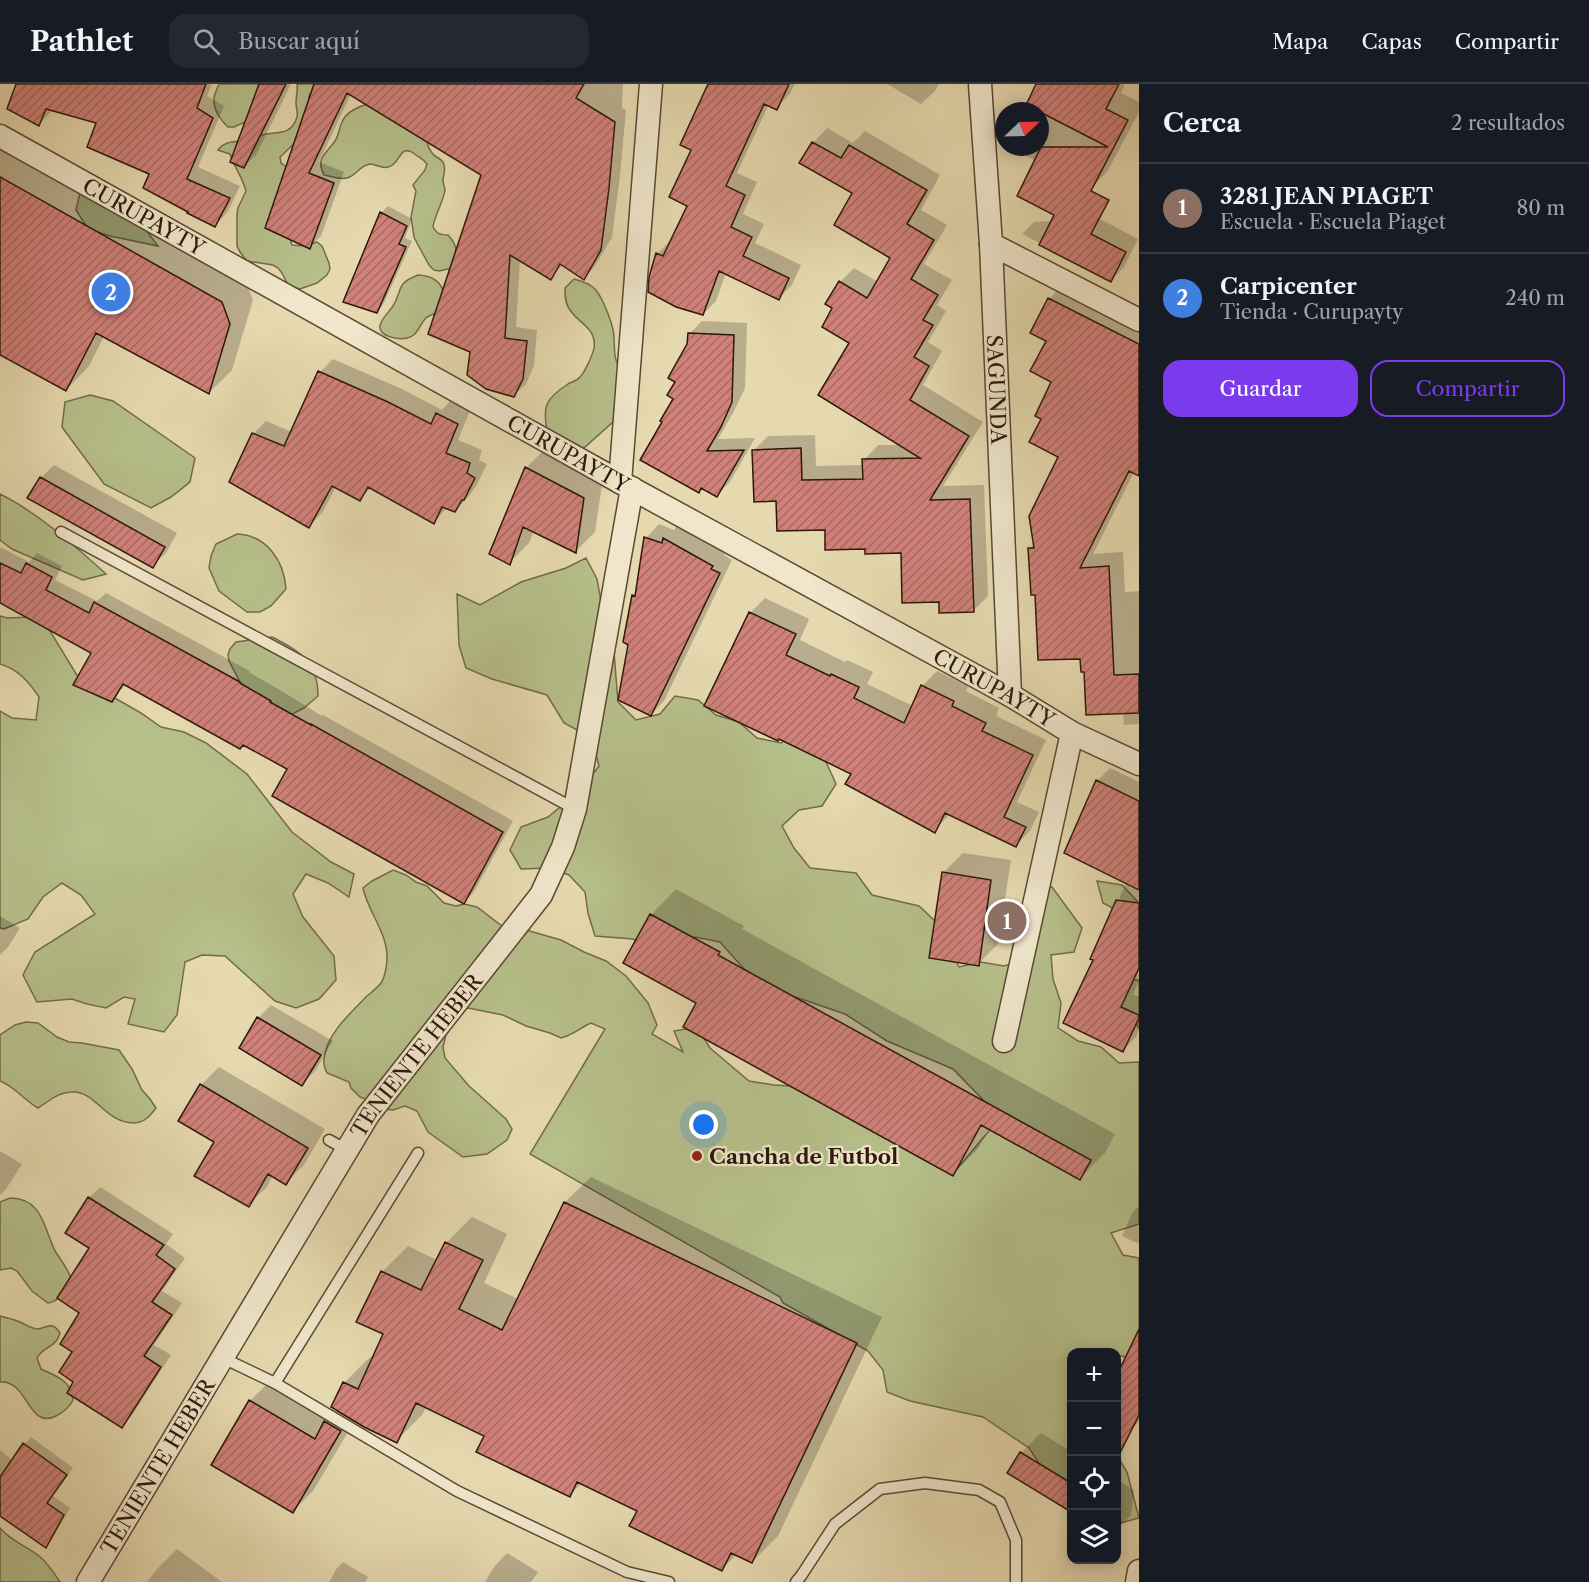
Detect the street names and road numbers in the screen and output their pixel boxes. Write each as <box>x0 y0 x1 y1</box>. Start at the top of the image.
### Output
street label: CURUPAYTY <box>79 172 211 261</box>
street label: SAGUNDA <box>982 334 1012 445</box>
street label: CURUPAYTY <box>503 409 635 498</box>
street label: CURUPAYTY <box>929 643 1061 733</box>
street label: TENIENTE HEBER <box>345 967 488 1142</box>
street label: TENIENTE HEBER <box>95 1373 220 1558</box>

